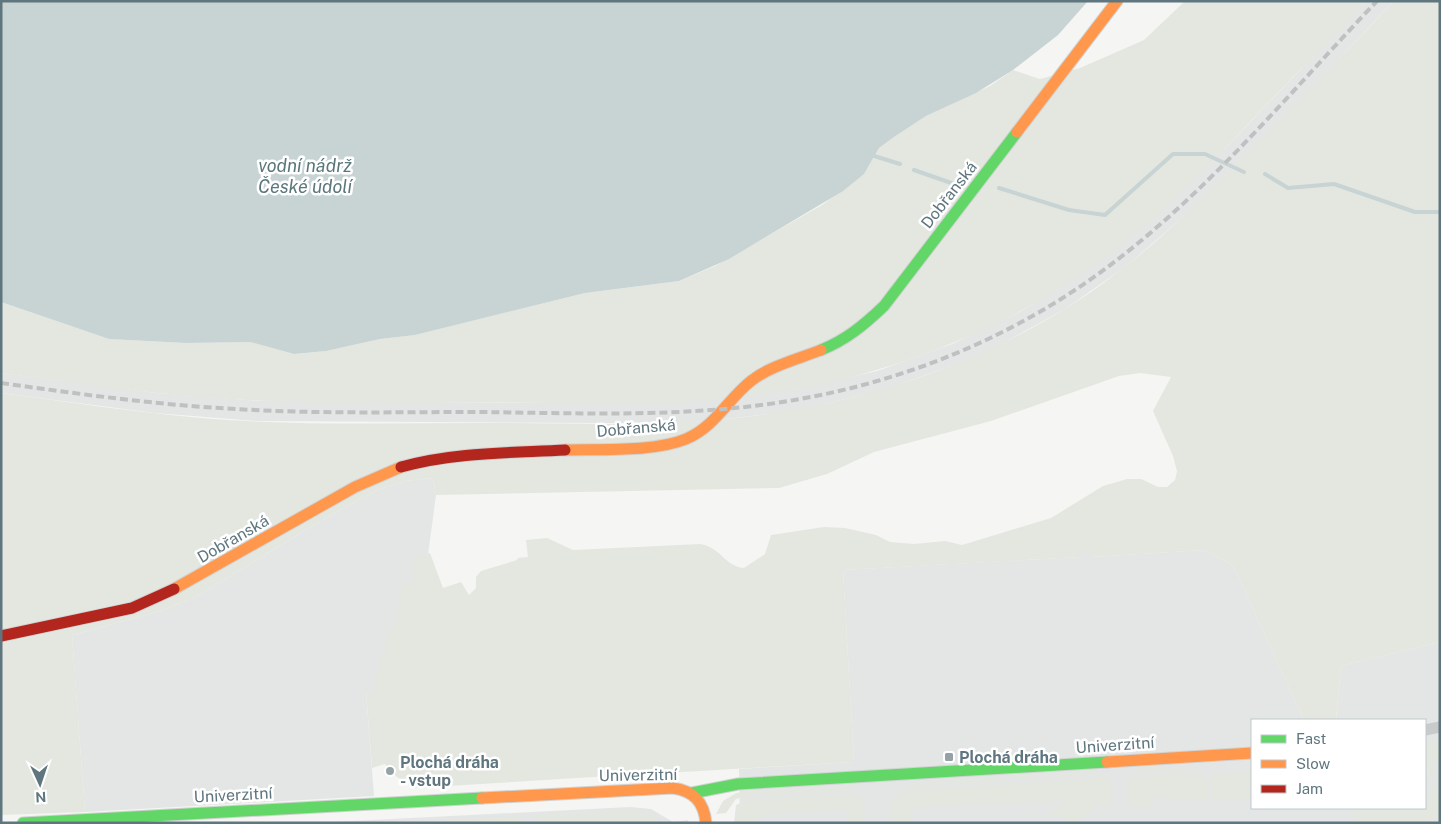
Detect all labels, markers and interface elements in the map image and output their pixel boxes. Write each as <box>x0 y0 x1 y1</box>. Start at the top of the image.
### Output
water label: vodní nádrž České údolí <box>258 155 353 197</box>
street label: Dobřanská <box>917 158 981 232</box>
street label: Dobřanská <box>596 415 676 441</box>
street label: Dobřanská <box>194 511 272 567</box>
legend <box>1251 719 1426 809</box>
text: Fast <box>1296 730 1326 747</box>
street label: Univerzitní <box>1075 733 1156 757</box>
place label: Plochá dráha <box>959 748 1058 767</box>
marker: Plochá dráha <box>943 751 955 763</box>
place label: Plochá dráha - vstup <box>400 753 499 790</box>
text: Slow <box>1296 755 1331 772</box>
north arrow <box>15 759 65 809</box>
marker: Plochá dráha - vstup <box>384 765 396 777</box>
street label: Univerzitní <box>598 765 679 785</box>
text: Jam <box>1296 780 1323 797</box>
street label: Univerzitní <box>193 783 274 807</box>
text: N <box>35 789 47 805</box>

